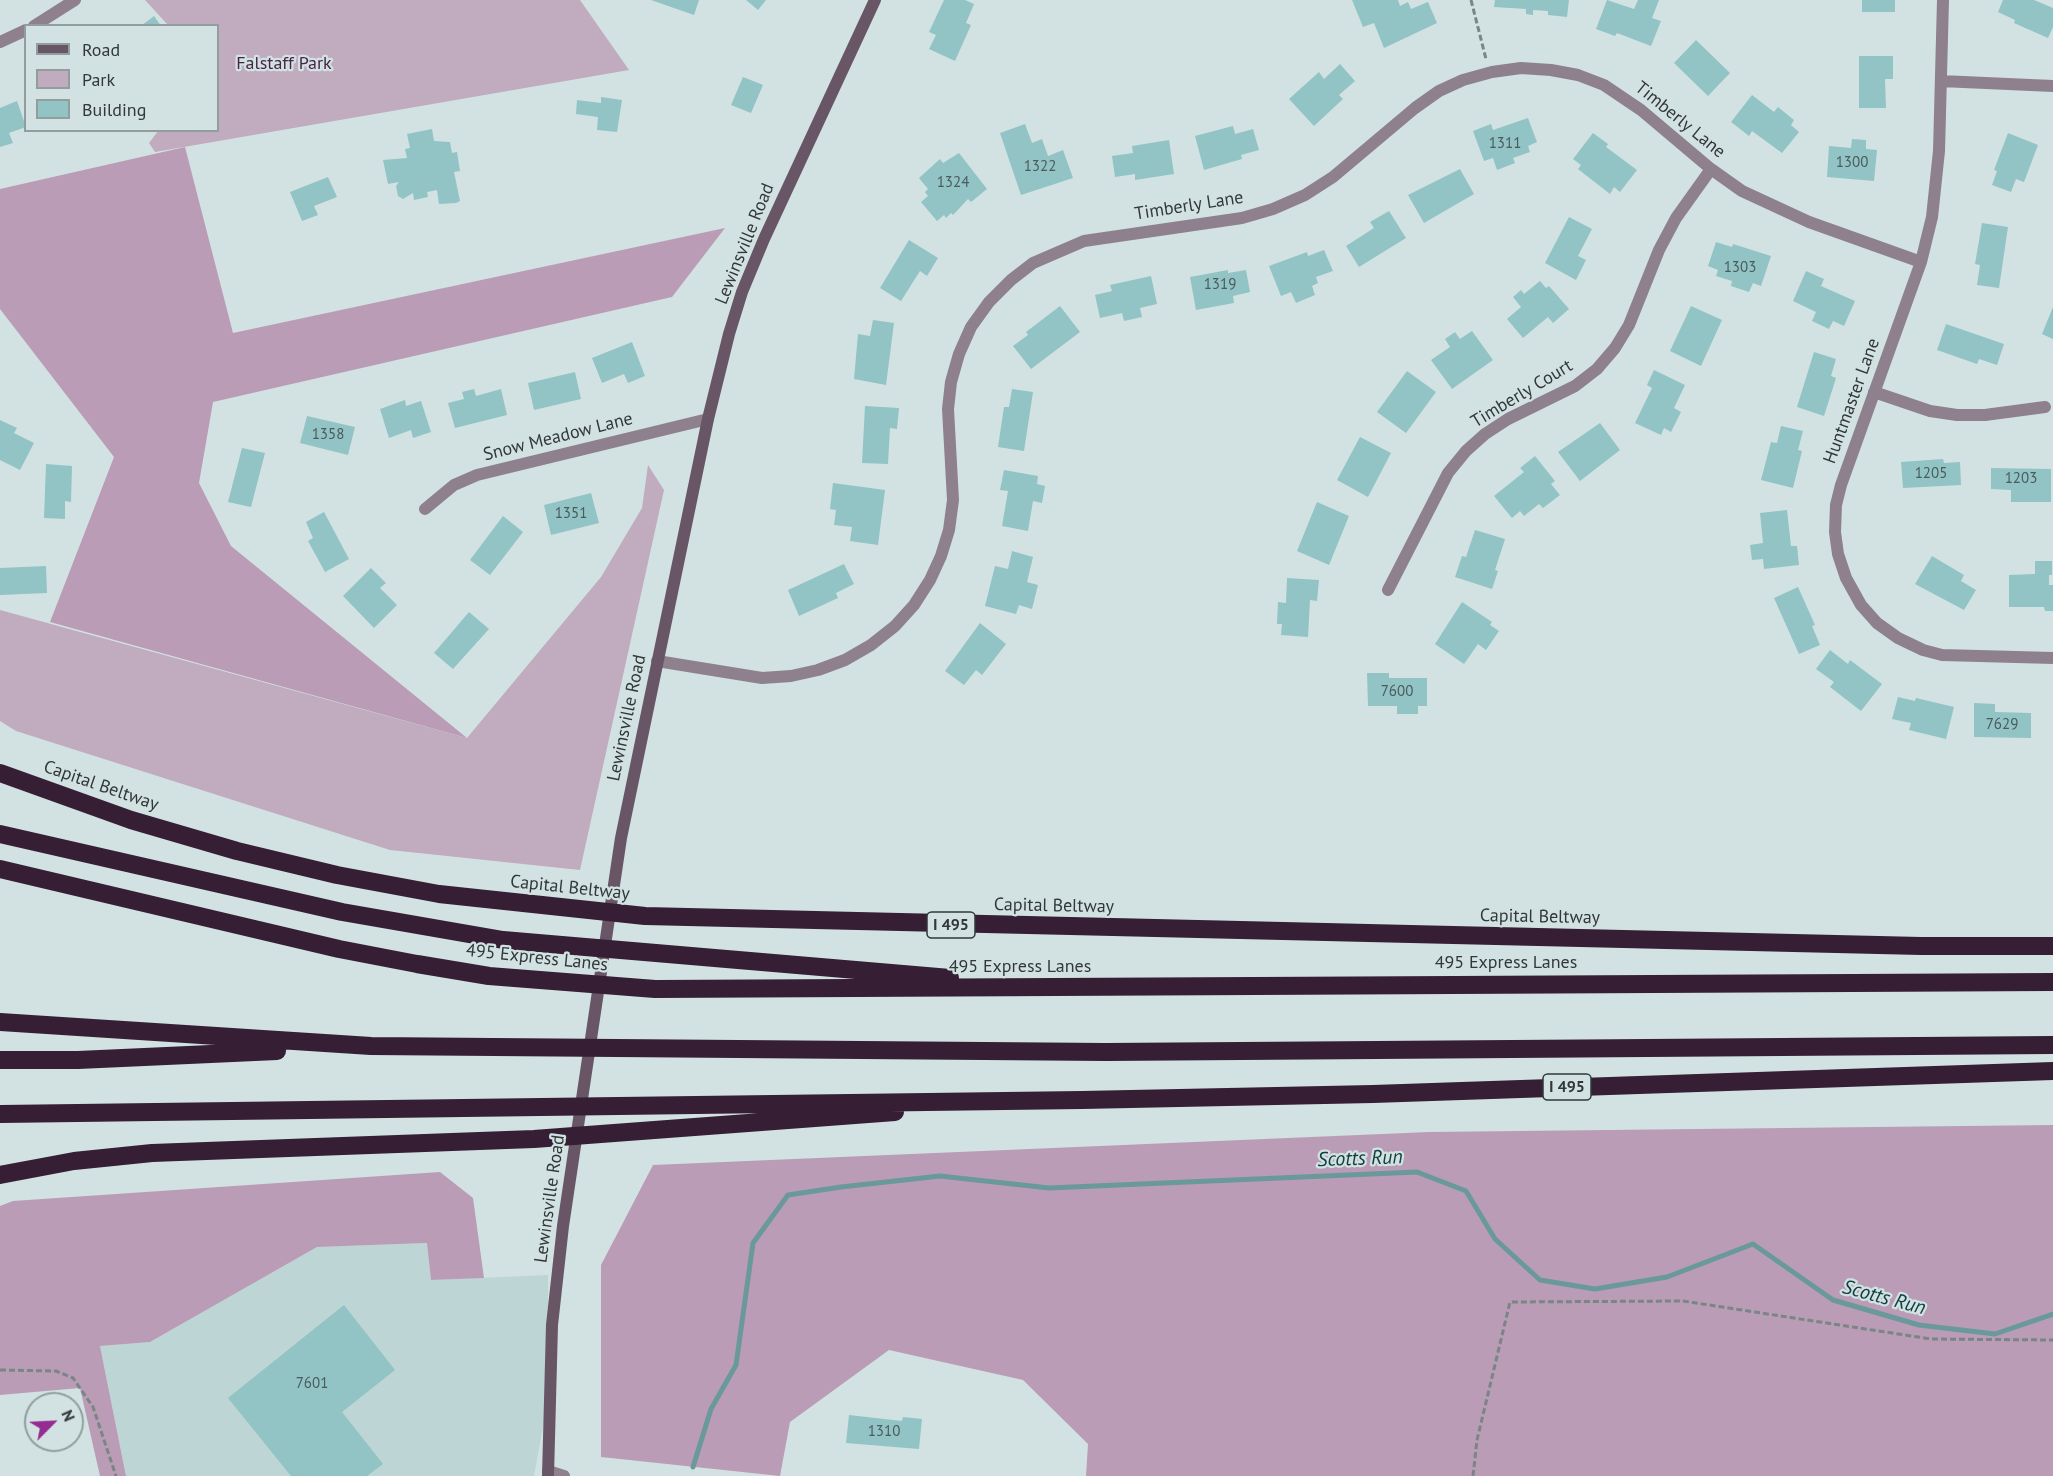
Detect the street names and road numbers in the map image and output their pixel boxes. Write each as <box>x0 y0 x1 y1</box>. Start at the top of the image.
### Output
street label: Timberly Lane <box>1631 77 1729 163</box>
street label: Lewinsville Road <box>711 180 779 308</box>
street label: Timberly Lane <box>1133 187 1245 225</box>
street label: Huntmaster Lane <box>1819 335 1885 467</box>
street label: Timberly Court <box>1467 355 1577 433</box>
street label: Snow Meadow Lane <box>481 408 635 466</box>
street label: Lewinsville Road <box>603 653 651 783</box>
street label: Capital Beltway <box>41 756 161 816</box>
street label: Capital Beltway <box>509 871 631 905</box>
street label: Capital Beltway <box>994 894 1114 918</box>
street label: Capital Beltway <box>1480 905 1600 929</box>
road number: I 495 <box>927 912 975 938</box>
street label: 495 Express Lanes <box>465 940 609 976</box>
street label: 495 Express Lanes <box>1435 952 1577 974</box>
street label: 495 Express Lanes <box>949 956 1091 978</box>
road number: I 495 <box>1543 1074 1591 1100</box>
street label: Lewinsville Road <box>530 1134 570 1264</box>

